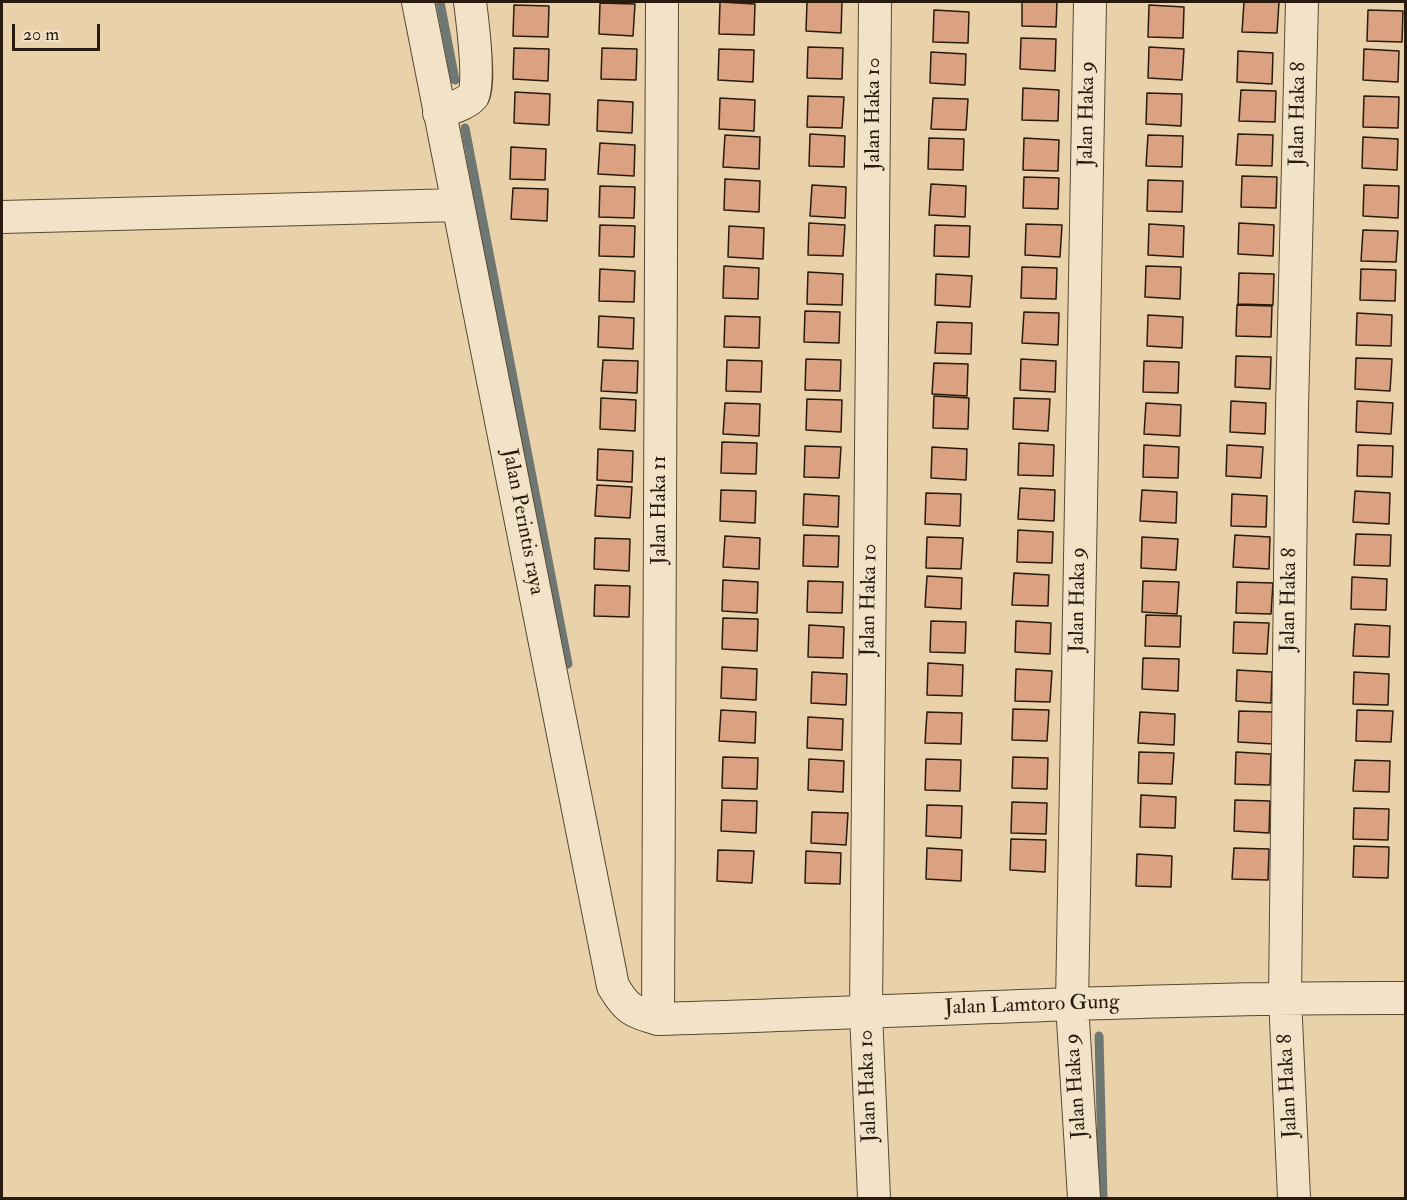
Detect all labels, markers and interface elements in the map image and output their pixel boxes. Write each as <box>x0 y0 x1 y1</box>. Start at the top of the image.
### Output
scale bar <box>15 12 104 50</box>
text: 20 m <box>23 23 59 46</box>
street label: Jalan Haka 10 <box>861 58 887 170</box>
street label: Jalan Haka 9 <box>1074 61 1102 167</box>
street label: Jalan Haka 8 <box>1285 62 1313 166</box>
street label: Jalan Perintis raya <box>495 447 549 597</box>
street label: Jalan Haka 11 <box>647 455 673 565</box>
street label: Jalan Haka 10 <box>856 543 884 657</box>
street label: Jalan Haka 9 <box>1065 547 1093 653</box>
street label: Jalan Haka 8 <box>1276 548 1304 652</box>
street label: Jalan Lamtoro Gung <box>944 990 1120 1022</box>
street label: Jalan Haka 10 <box>854 1029 884 1143</box>
street label: Jalan Haka 9 <box>1061 1033 1093 1139</box>
street label: Jalan Haka 8 <box>1274 1033 1304 1139</box>

